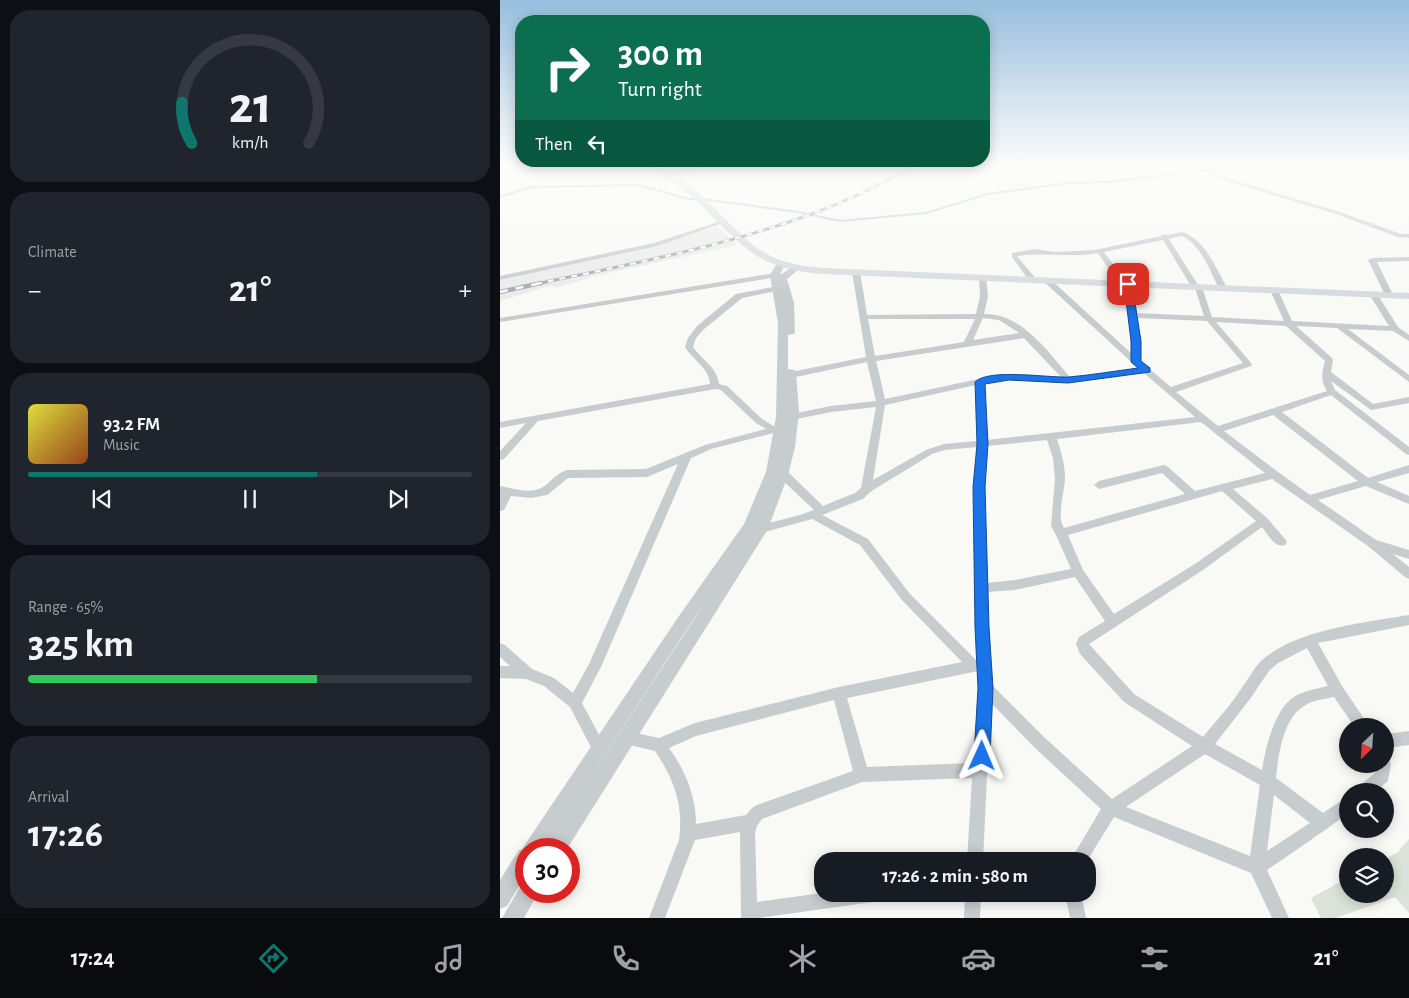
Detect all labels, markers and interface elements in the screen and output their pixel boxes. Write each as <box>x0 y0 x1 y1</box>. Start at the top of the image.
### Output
icon: right <box>535 35 600 100</box>
text: 300 m <box>618 37 703 72</box>
text: Turn right <box>618 78 702 100</box>
text: 21 <box>228 80 272 132</box>
icon: left <box>583 130 611 158</box>
text: km/h <box>232 134 268 152</box>
text: Then <box>535 135 573 154</box>
text: Climate <box>28 244 77 260</box>
pin <box>1107 263 1149 305</box>
icon: arrive <box>1114 270 1142 298</box>
text: 21° <box>229 271 271 309</box>
text: − <box>28 277 41 305</box>
text: + <box>459 277 472 305</box>
text: 93.2 FM <box>103 415 160 434</box>
text: Music <box>103 437 139 453</box>
icon: previous <box>88 485 116 513</box>
icon: pause <box>236 485 264 513</box>
icon: next <box>384 485 412 513</box>
text: Range · 65% <box>28 599 104 615</box>
text: 325 km <box>28 626 134 664</box>
north arrow <box>1339 718 1394 772</box>
map controls <box>1339 718 1394 903</box>
position arrow <box>955 729 1007 781</box>
button: search <box>1339 783 1394 838</box>
text: Arrival <box>28 789 69 805</box>
text: 17:26 <box>28 816 103 854</box>
speed limit sign: 30 <box>515 838 580 903</box>
button: layers <box>1339 848 1394 903</box>
text: 17:26 · 2 min · 580 m <box>882 867 1028 886</box>
icon: directions <box>256 941 291 976</box>
icon: music <box>432 941 467 976</box>
icon: phone <box>608 941 643 976</box>
icon: climate <box>785 941 820 976</box>
icon: car <box>961 941 996 976</box>
icon: filters <box>1137 941 1172 976</box>
text: 17:24 <box>71 947 115 969</box>
text: 21° <box>1314 947 1338 969</box>

